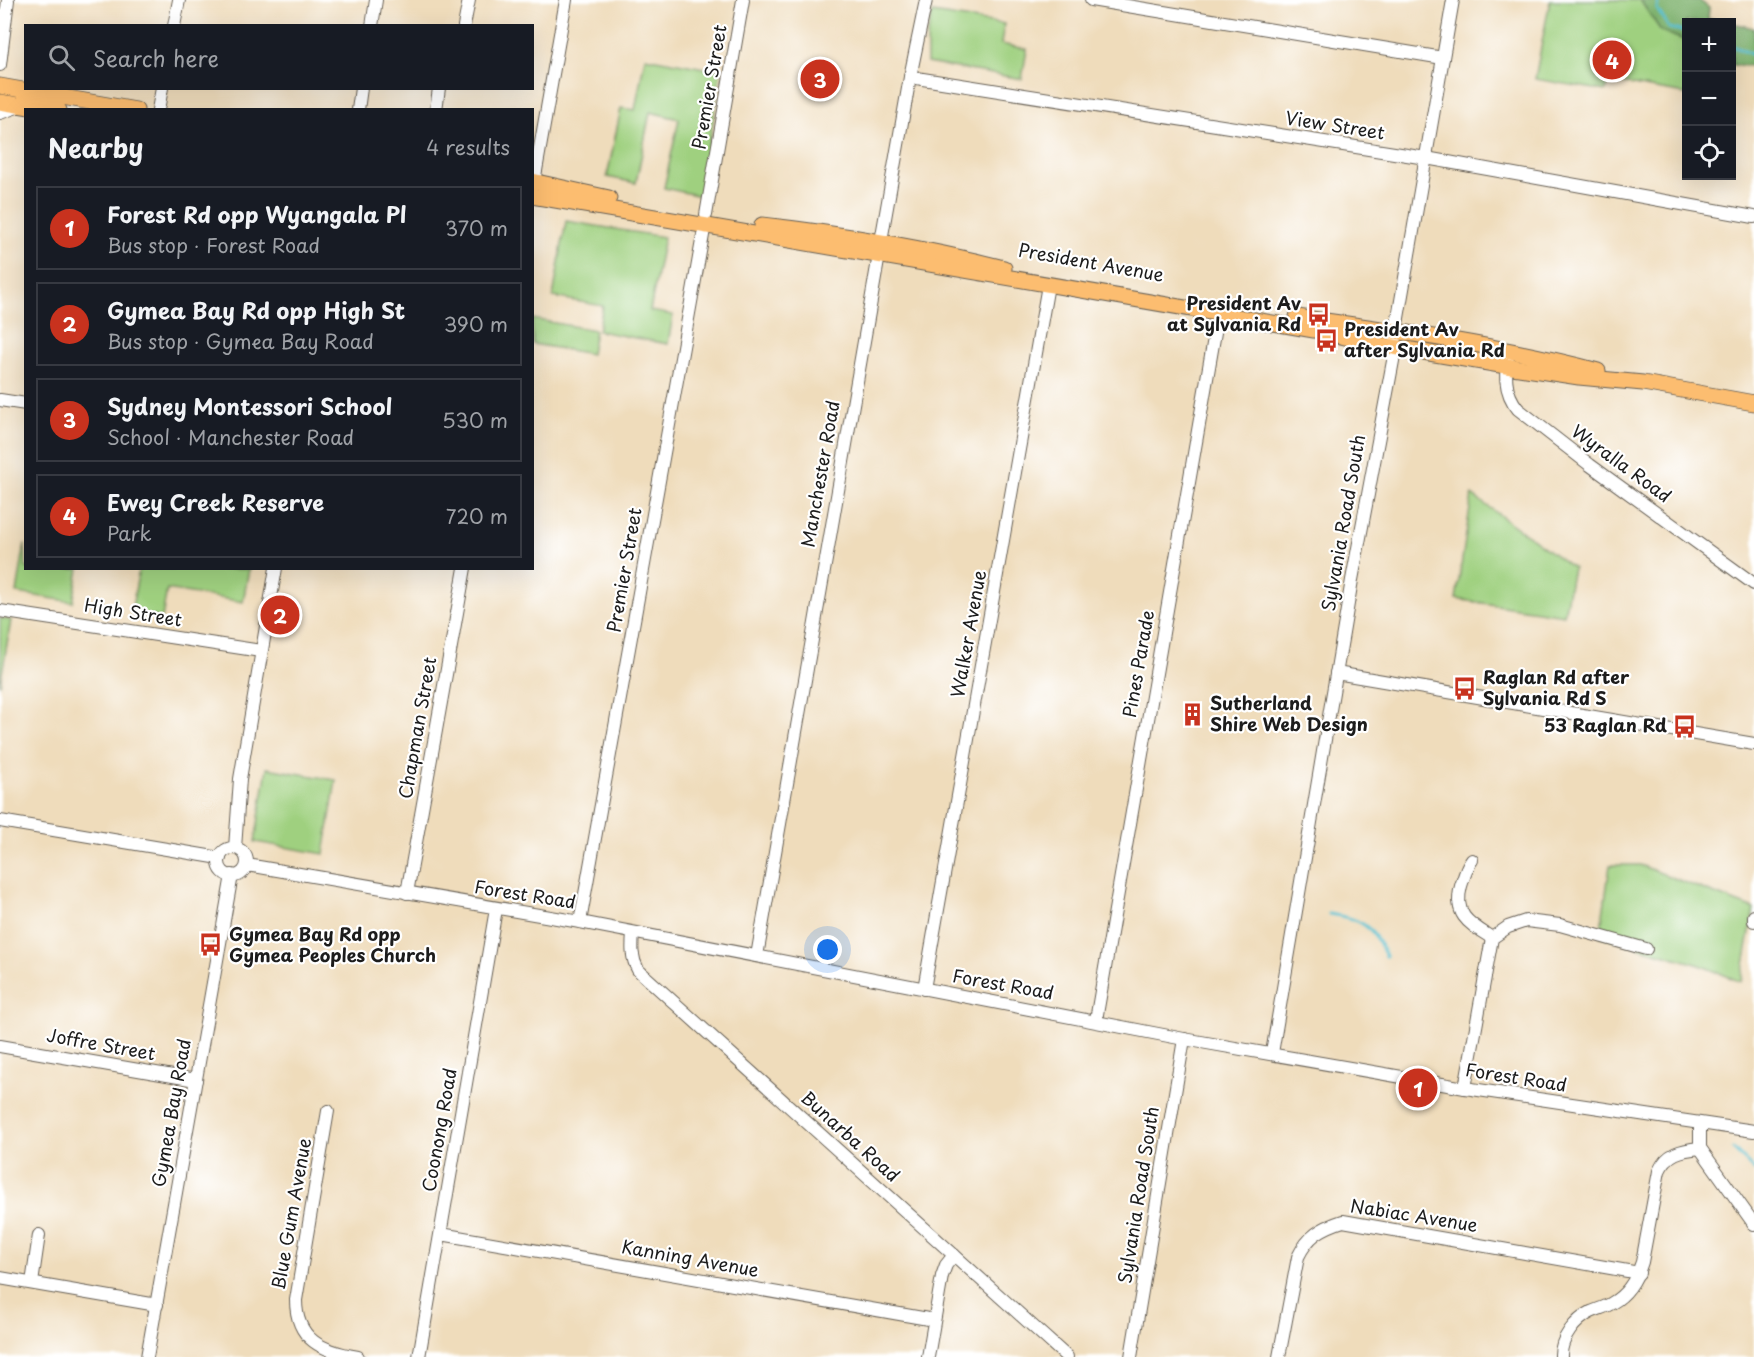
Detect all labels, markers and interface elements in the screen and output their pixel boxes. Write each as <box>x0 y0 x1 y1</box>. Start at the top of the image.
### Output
map controls <box>1682 18 1736 180</box>
button: + <box>1682 18 1736 72</box>
street label: Premier Street <box>684 22 733 151</box>
search box <box>24 24 534 90</box>
pin: 4 <box>1592 38 1632 82</box>
icon: search <box>45 41 78 74</box>
text: Search here <box>93 41 219 74</box>
pin: 3 <box>800 56 840 101</box>
button: − <box>1682 72 1736 126</box>
street label: View Street <box>1284 103 1387 146</box>
button: locate <box>1682 126 1736 180</box>
text: Nearby <box>48 128 143 167</box>
text: 4 results <box>426 132 510 162</box>
text: Forest Rd opp Wyangala Pl <box>107 197 407 230</box>
text: 1 <box>65 213 74 243</box>
text: 370 m <box>445 213 508 243</box>
text: Bus stop · Forest Road <box>107 230 320 260</box>
street label: President Avenue <box>1017 235 1166 288</box>
place label: President Av at Sylvania Rd <box>1167 289 1302 337</box>
text: Gymea Bay Rd opp High St <box>107 293 405 326</box>
bus stop icon: President Av at Sylvania Rd <box>1306 301 1332 327</box>
text: 2 <box>62 309 77 339</box>
text: 390 m <box>444 309 508 339</box>
place label: President Av after Sylvania Rd <box>1344 315 1505 363</box>
text: Bus stop · Gymea Bay Road <box>107 326 374 356</box>
bus stop icon: President Av after Sylvania Rd <box>1313 327 1339 353</box>
text: Sydney Montessori School <box>107 389 392 422</box>
street label: Manchester Road <box>793 398 846 549</box>
text: 3 <box>63 405 76 435</box>
text: 530 m <box>442 405 508 435</box>
street label: Wyralla Road <box>1566 417 1678 508</box>
text: School · Manchester Road <box>107 422 354 452</box>
street label: Sylvania Road South <box>1314 432 1371 613</box>
text: Ewey Creek Reserve <box>107 485 324 518</box>
text: 4 <box>63 501 76 531</box>
text: 720 m <box>446 501 508 531</box>
street label: Premier Street <box>599 505 648 634</box>
text: Park <box>107 518 152 548</box>
street label: Walker Avenue <box>943 568 992 700</box>
street label: High Street <box>82 590 184 633</box>
pin: 2 <box>260 592 300 638</box>
street label: Pines Parade <box>1115 608 1160 719</box>
street label: Chapman Street <box>391 654 442 801</box>
place label: Raglan Rd after Sylvania Rd S <box>1483 663 1630 711</box>
bus stop icon: Raglan Rd after Sylvania Rd S <box>1452 675 1478 701</box>
place label: Sutherland Shire Web Design <box>1210 689 1368 737</box>
building icon: Sutherland Shire Web Design <box>1179 701 1205 727</box>
place label: 53 Raglan Rd <box>1544 711 1667 738</box>
bus stop icon: 53 Raglan Rd <box>1672 713 1698 739</box>
street label: Forest Road <box>473 872 578 915</box>
place label: Gymea Bay Rd opp Gymea Peoples Church <box>229 920 436 968</box>
bus stop icon: Gymea Bay Rd opp Gymea Peoples Church <box>198 932 224 958</box>
your location <box>813 935 842 964</box>
street label: Forest Road <box>950 961 1056 1006</box>
street label: Joffre Street <box>45 1021 158 1066</box>
street label: Gymea Bay Road <box>144 1036 197 1189</box>
street label: Forest Road <box>1464 1055 1569 1098</box>
street label: Coonong Road <box>414 1066 463 1194</box>
pin: 1 <box>1398 1066 1438 1110</box>
street label: Bunarba Road <box>796 1084 906 1188</box>
street label: Sylvania Road South <box>1110 1104 1165 1285</box>
street label: Blue Gum Avenue <box>264 1136 317 1292</box>
street label: Nabiac Avenue <box>1349 1191 1480 1238</box>
street label: Kanning Avenue <box>619 1232 761 1283</box>

